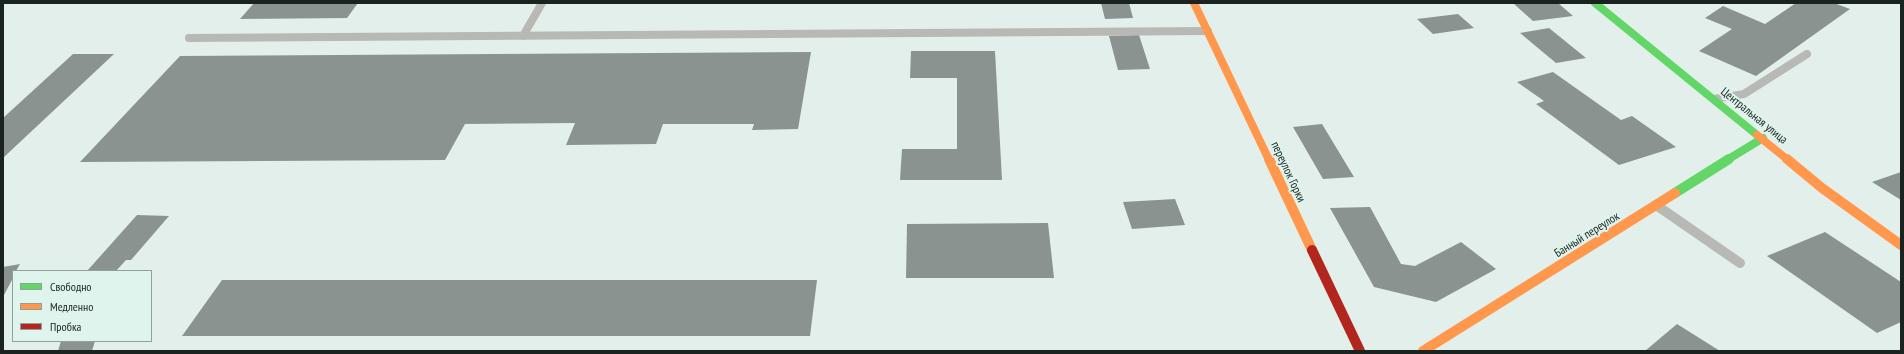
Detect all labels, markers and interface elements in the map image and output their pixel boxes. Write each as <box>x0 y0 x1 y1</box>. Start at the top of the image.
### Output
street label: Центральная улица <box>1718 85 1790 147</box>
street label: переулок Горки <box>1268 139 1308 205</box>
street label: Банный переулок <box>1552 209 1622 261</box>
legend <box>12 270 152 342</box>
text: Свободно <box>50 279 92 294</box>
text: Медленно <box>50 299 93 314</box>
text: Пробка <box>50 319 81 334</box>

